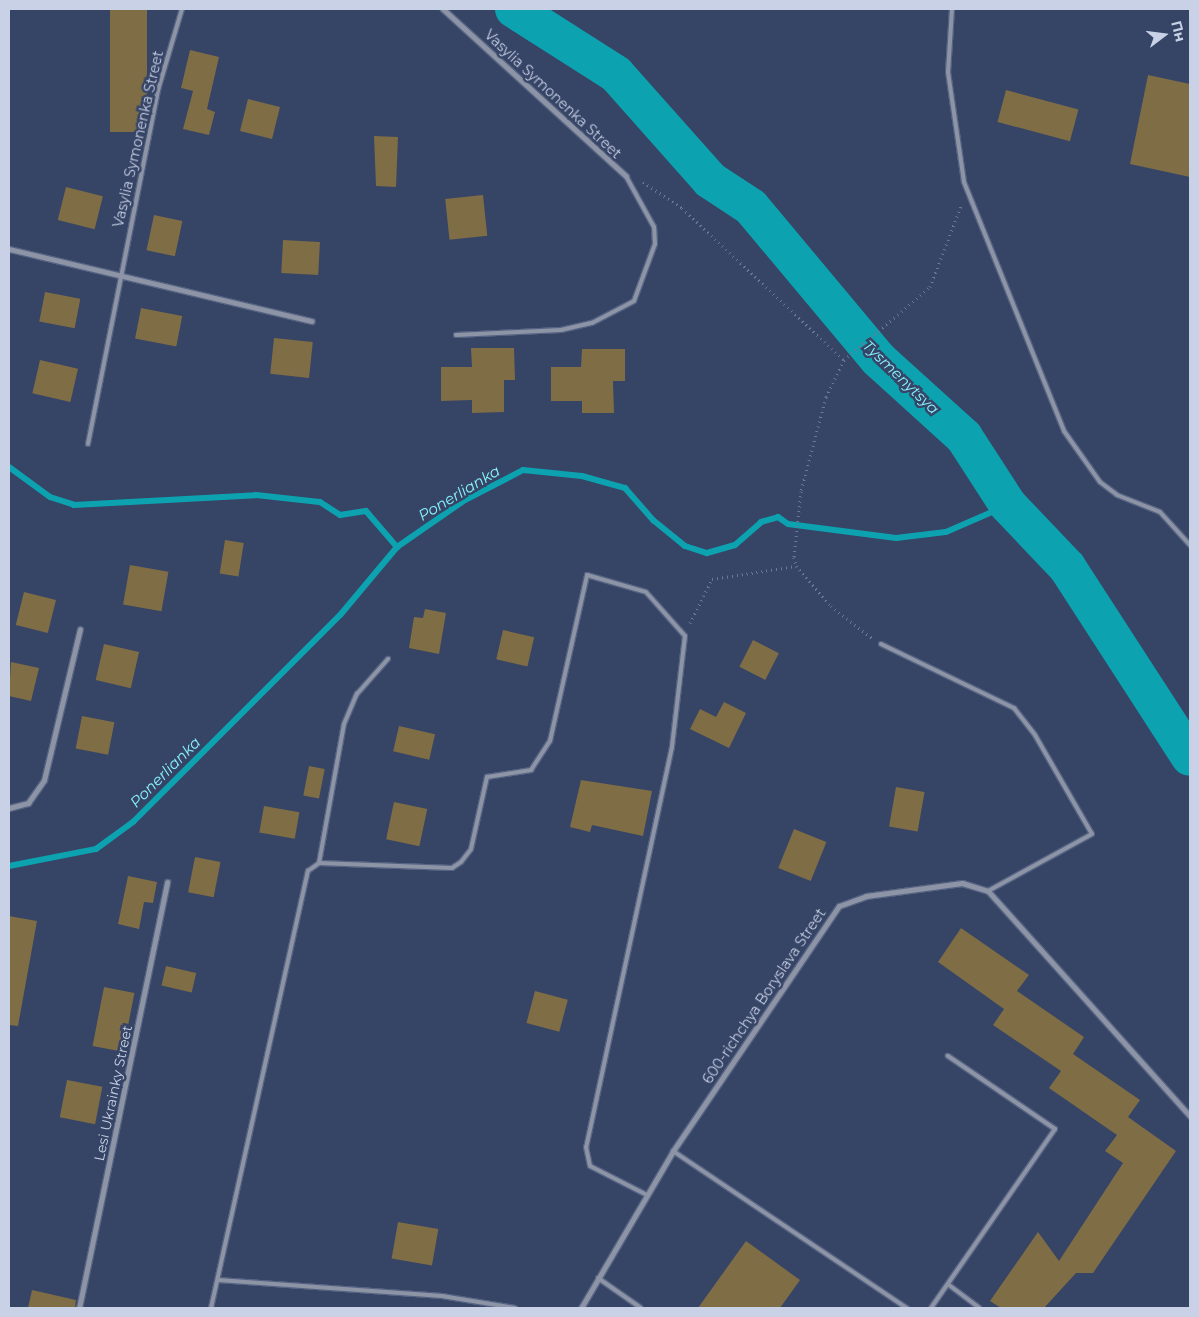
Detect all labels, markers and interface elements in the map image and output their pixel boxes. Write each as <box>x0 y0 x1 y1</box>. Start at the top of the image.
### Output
north arrow <box>1139 10 1189 60</box>
text: Пн <box>1167 19 1190 44</box>
street label: Vasylia Symonenka Street <box>481 26 625 162</box>
street label: Vasylia Symonenka Street <box>109 49 167 229</box>
water label: Tysmenytsya <box>859 336 943 418</box>
water label: Ponerlianka <box>415 462 503 524</box>
water label: Ponerlianka <box>126 733 204 811</box>
street label: 600-richchya Boryslava Street <box>699 905 829 1087</box>
street label: Lesi Ukrainky Street <box>90 1024 136 1162</box>

